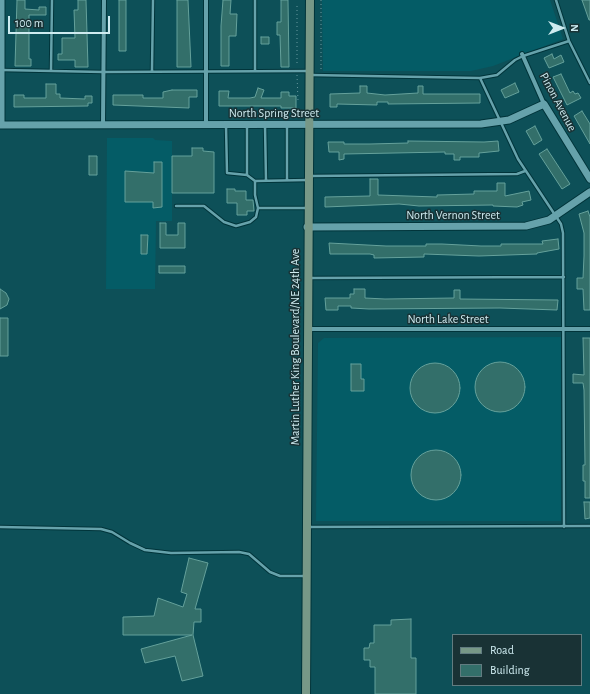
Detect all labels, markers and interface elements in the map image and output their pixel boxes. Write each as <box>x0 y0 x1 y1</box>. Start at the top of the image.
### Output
scale bar <box>10 8 112 34</box>
north arrow <box>542 8 582 48</box>
text: 100 m <box>15 17 43 29</box>
text: N <box>569 24 580 32</box>
street label: Pinon Avenue <box>537 70 579 134</box>
street label: North Spring Street <box>229 106 319 120</box>
street label: North Vernon Street <box>406 208 500 222</box>
street label: Martin Luther King Boulevard/NE 24th Ave <box>288 249 302 445</box>
street label: North Lake Street <box>407 312 489 326</box>
legend <box>452 634 582 686</box>
text: Road <box>490 644 514 656</box>
text: Building <box>490 664 530 676</box>

